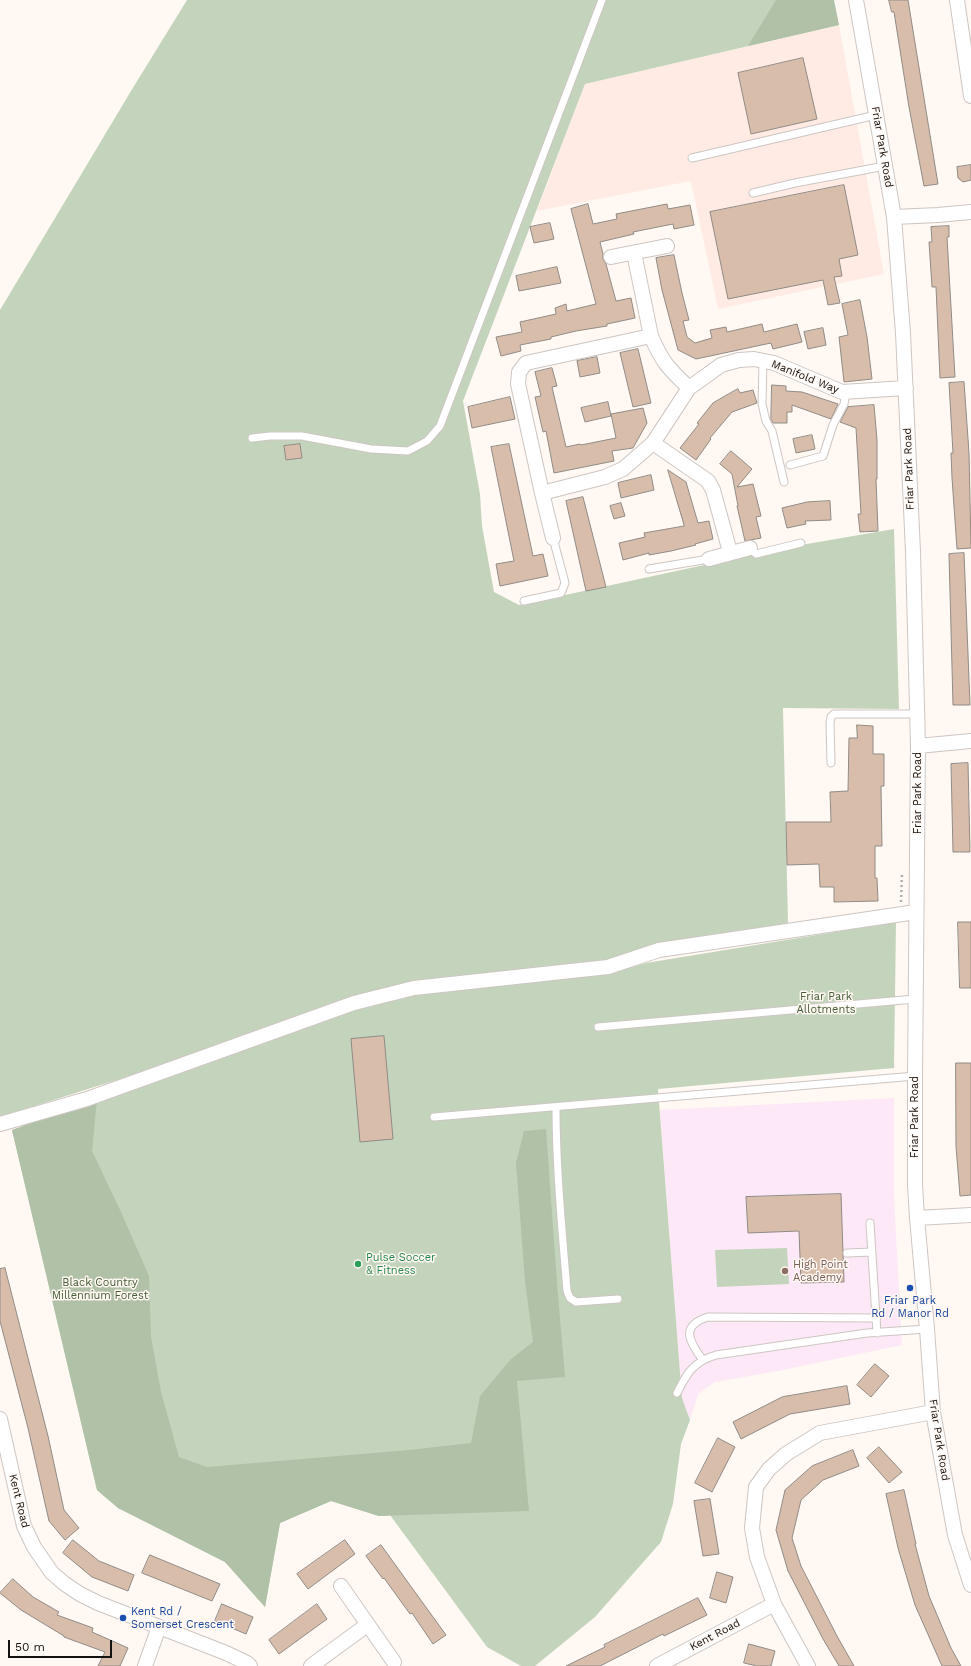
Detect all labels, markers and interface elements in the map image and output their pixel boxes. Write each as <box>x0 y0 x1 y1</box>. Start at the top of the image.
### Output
street label: Friar Park Road <box>868 105 896 189</box>
street label: Manifold Way <box>769 357 841 397</box>
street label: Friar Park Road <box>901 428 917 510</box>
street label: Friar Park Road <box>911 752 925 834</box>
park label: Friar Park Allotments <box>796 990 856 1016</box>
street label: Friar Park Road <box>908 1076 922 1158</box>
place label: Pulse Soccer & Fitness <box>366 1251 436 1277</box>
place label: High Point Academy <box>793 1258 848 1284</box>
marker: Pulse Soccer & Fitness <box>353 1259 363 1269</box>
marker: High Point Academy <box>780 1266 790 1276</box>
park label: Black Country Millennium Forest <box>52 1276 148 1302</box>
marker: Friar Park Rd / Manor Rd <box>905 1283 915 1293</box>
place label: Friar Park Rd / Manor Rd <box>871 1294 949 1320</box>
street label: Friar Park Road <box>926 1398 952 1482</box>
street label: Kent Road <box>6 1473 32 1529</box>
place label: Kent Rd / Somerset Crescent <box>131 1605 234 1631</box>
marker: Kent Rd / Somerset Crescent <box>118 1613 128 1623</box>
street label: Kent Road <box>688 1616 742 1654</box>
scale bar <box>10 1632 114 1658</box>
text: 50 m <box>15 1640 45 1654</box>

